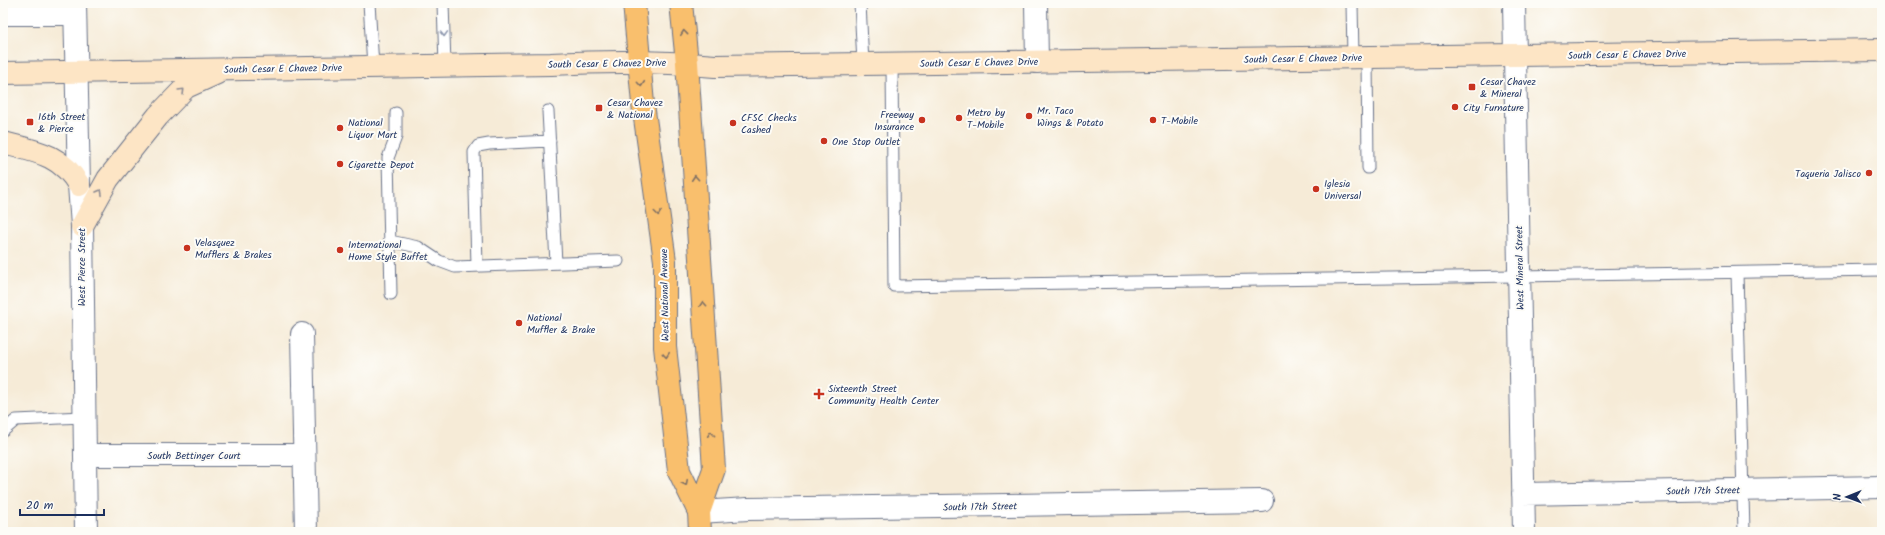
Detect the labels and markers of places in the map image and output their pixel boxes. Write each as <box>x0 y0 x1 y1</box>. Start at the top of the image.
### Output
place label: Cesar Chavez & Mineral <box>1480 74 1537 102</box>
marker: Cesar Chavez & Mineral <box>1467 82 1477 92</box>
place label: Cesar Chavez & National <box>607 95 664 123</box>
place label: City Furnature <box>1463 100 1524 116</box>
marker: City Furnature <box>1450 102 1460 112</box>
marker: Cesar Chavez & National <box>594 103 604 113</box>
place label: Mr. Taco Wings & Potato <box>1037 103 1104 131</box>
place label: Metro by T-Mobile <box>967 105 1005 133</box>
place label: Freeway Insurance <box>874 107 914 135</box>
place label: 16th Street & Pierce <box>38 109 85 137</box>
place label: CFSC Checks Cashed <box>741 110 798 138</box>
marker: Mr. Taco Wings & Potato <box>1024 111 1034 121</box>
marker: Metro by T-Mobile <box>954 113 964 123</box>
place label: T-Mobile <box>1161 113 1198 129</box>
place label: National Liquor Mart <box>348 115 397 143</box>
marker: Freeway Insurance <box>917 115 927 125</box>
marker: T-Mobile <box>1148 115 1158 125</box>
marker: 16th Street & Pierce <box>25 117 35 127</box>
marker: CFSC Checks Cashed <box>728 118 738 128</box>
marker: National Liquor Mart <box>335 123 345 133</box>
place label: One Stop Outlet <box>832 134 900 150</box>
marker: One Stop Outlet <box>819 136 829 146</box>
place label: Cigarette Depot <box>348 157 414 173</box>
marker: Cigarette Depot <box>335 159 345 169</box>
place label: Taqueria Jalisco <box>1795 166 1861 182</box>
marker: Taqueria Jalisco <box>1864 168 1874 178</box>
place label: Iglesia Universal <box>1324 176 1362 204</box>
marker: Iglesia Universal <box>1311 184 1321 194</box>
place label: Velasquez Mufflers & Brakes <box>195 235 273 263</box>
place label: International Home Style Buffet <box>348 237 428 265</box>
marker: Velasquez Mufflers & Brakes <box>182 243 192 253</box>
marker: International Home Style Buffet <box>335 245 345 255</box>
place label: National Muffler & Brake <box>527 310 596 338</box>
marker: National Muffler & Brake <box>514 318 524 328</box>
place label: Sixteenth Street Community Health Center <box>828 381 939 409</box>
marker: Sixteenth Street Community Health Center <box>813 388 825 400</box>

